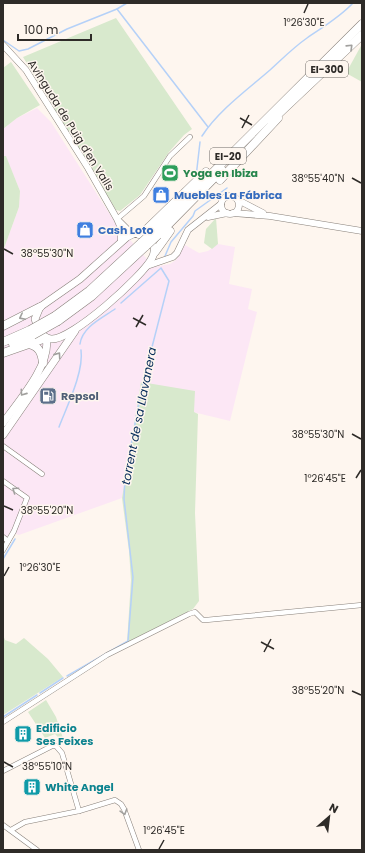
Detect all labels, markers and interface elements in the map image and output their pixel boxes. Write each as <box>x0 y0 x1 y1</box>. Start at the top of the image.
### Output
text: 1°26'30"E <box>283 15 325 30</box>
scale bar <box>18 16 91 42</box>
text: 100 m <box>24 21 58 38</box>
one-way arrow <box>345 44 353 51</box>
street label: Avinguda de Puig d'en Valls <box>24 57 118 194</box>
road number: EI-300 <box>306 61 348 77</box>
road number: EI-20 <box>210 148 246 164</box>
sports icon: Yoga en Ibiza <box>160 163 180 183</box>
place label: Yoga en Ibiza <box>183 165 258 181</box>
text: 38°55'40"N <box>292 171 344 186</box>
shop icon: Muebles La Fábrica <box>151 185 171 205</box>
place label: Muebles La Fábrica <box>174 187 282 203</box>
shop icon: Cash Loto <box>75 220 95 240</box>
place label: Cash Loto <box>98 222 153 238</box>
text: 38°55'30"N <box>21 246 73 261</box>
one-way arrow <box>18 312 26 320</box>
water label: torrent de sa Llavanera <box>117 346 160 486</box>
one-way arrow <box>53 352 61 359</box>
fuel station icon: Repsol <box>38 386 58 406</box>
place label: Repsol <box>61 388 99 404</box>
one-way arrow <box>21 389 28 396</box>
text: 38°55'30"N <box>292 427 344 442</box>
text: 1°26'45"E <box>304 471 346 486</box>
one-way arrow <box>12 487 19 495</box>
text: 38°55'20"N <box>21 503 73 518</box>
text: 1°26'30"E <box>19 560 61 575</box>
text: 38°55'20"N <box>292 683 344 698</box>
place label: Edificio Ses Feixes <box>36 720 93 749</box>
building icon: Edificio Ses Feixes <box>13 724 33 744</box>
text: 38°55'10"N <box>22 759 72 774</box>
building icon: White Angel <box>22 777 42 797</box>
place label: White Angel <box>45 779 114 795</box>
north arrow <box>309 797 349 837</box>
text: N <box>326 799 341 817</box>
one-way arrow <box>119 808 128 815</box>
text: 1°26'45"E <box>143 823 185 838</box>

